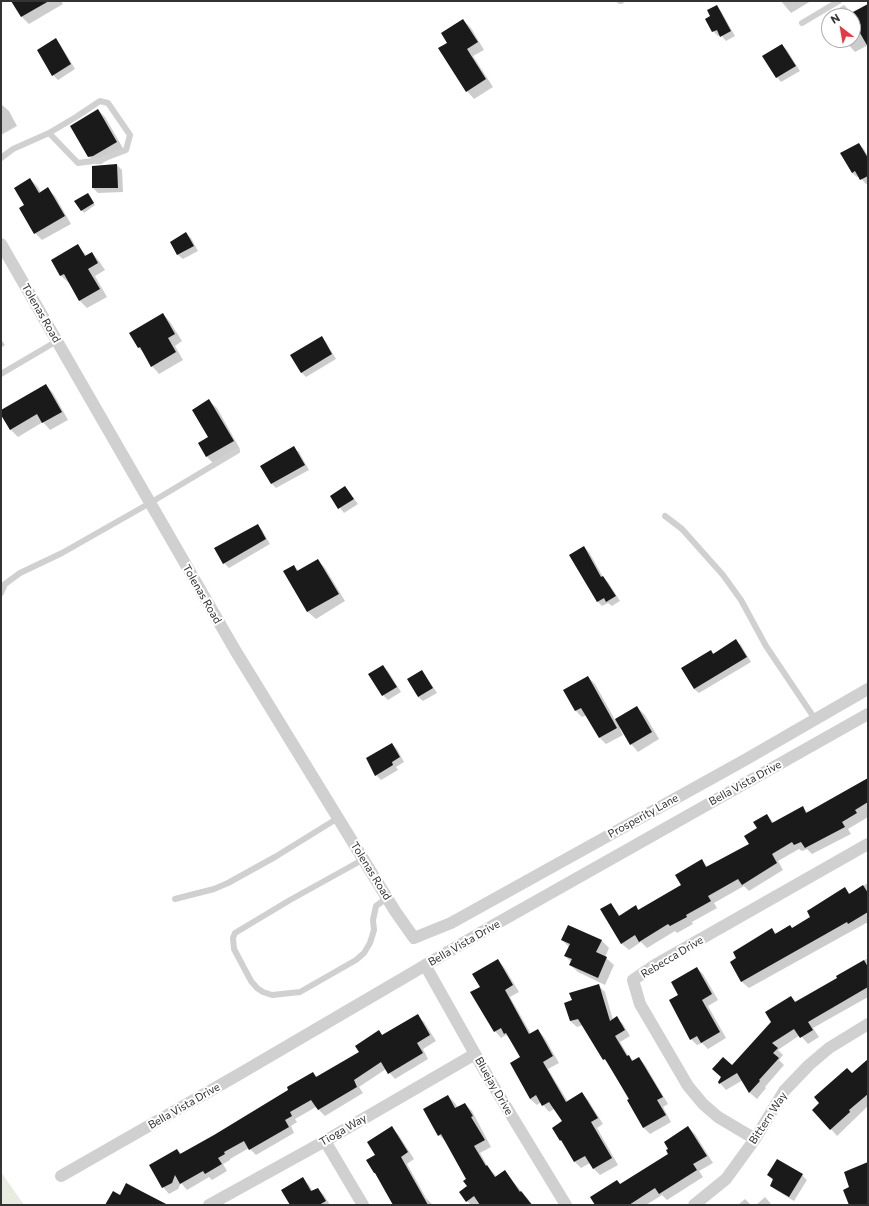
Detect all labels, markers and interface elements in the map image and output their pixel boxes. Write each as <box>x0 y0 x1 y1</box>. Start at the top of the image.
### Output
north arrow <box>821 8 861 48</box>
text: N <box>828 10 842 26</box>
street label: Tolenas Road <box>19 281 63 345</box>
street label: Tolenas Road <box>180 562 224 626</box>
street label: Bella Vista Drive <box>707 758 783 808</box>
street label: Prosperity Lane <box>605 791 681 841</box>
street label: Tolenas Road <box>348 839 394 903</box>
street label: Bella Vista Drive <box>426 917 502 969</box>
street label: Rebecca Drive <box>638 933 706 981</box>
street label: Bluejay Drive <box>472 1055 516 1117</box>
street label: Bella Vista Drive <box>146 1080 222 1132</box>
street label: Bittern Way <box>746 1089 790 1147</box>
street label: Tioga Way <box>317 1111 369 1149</box>

